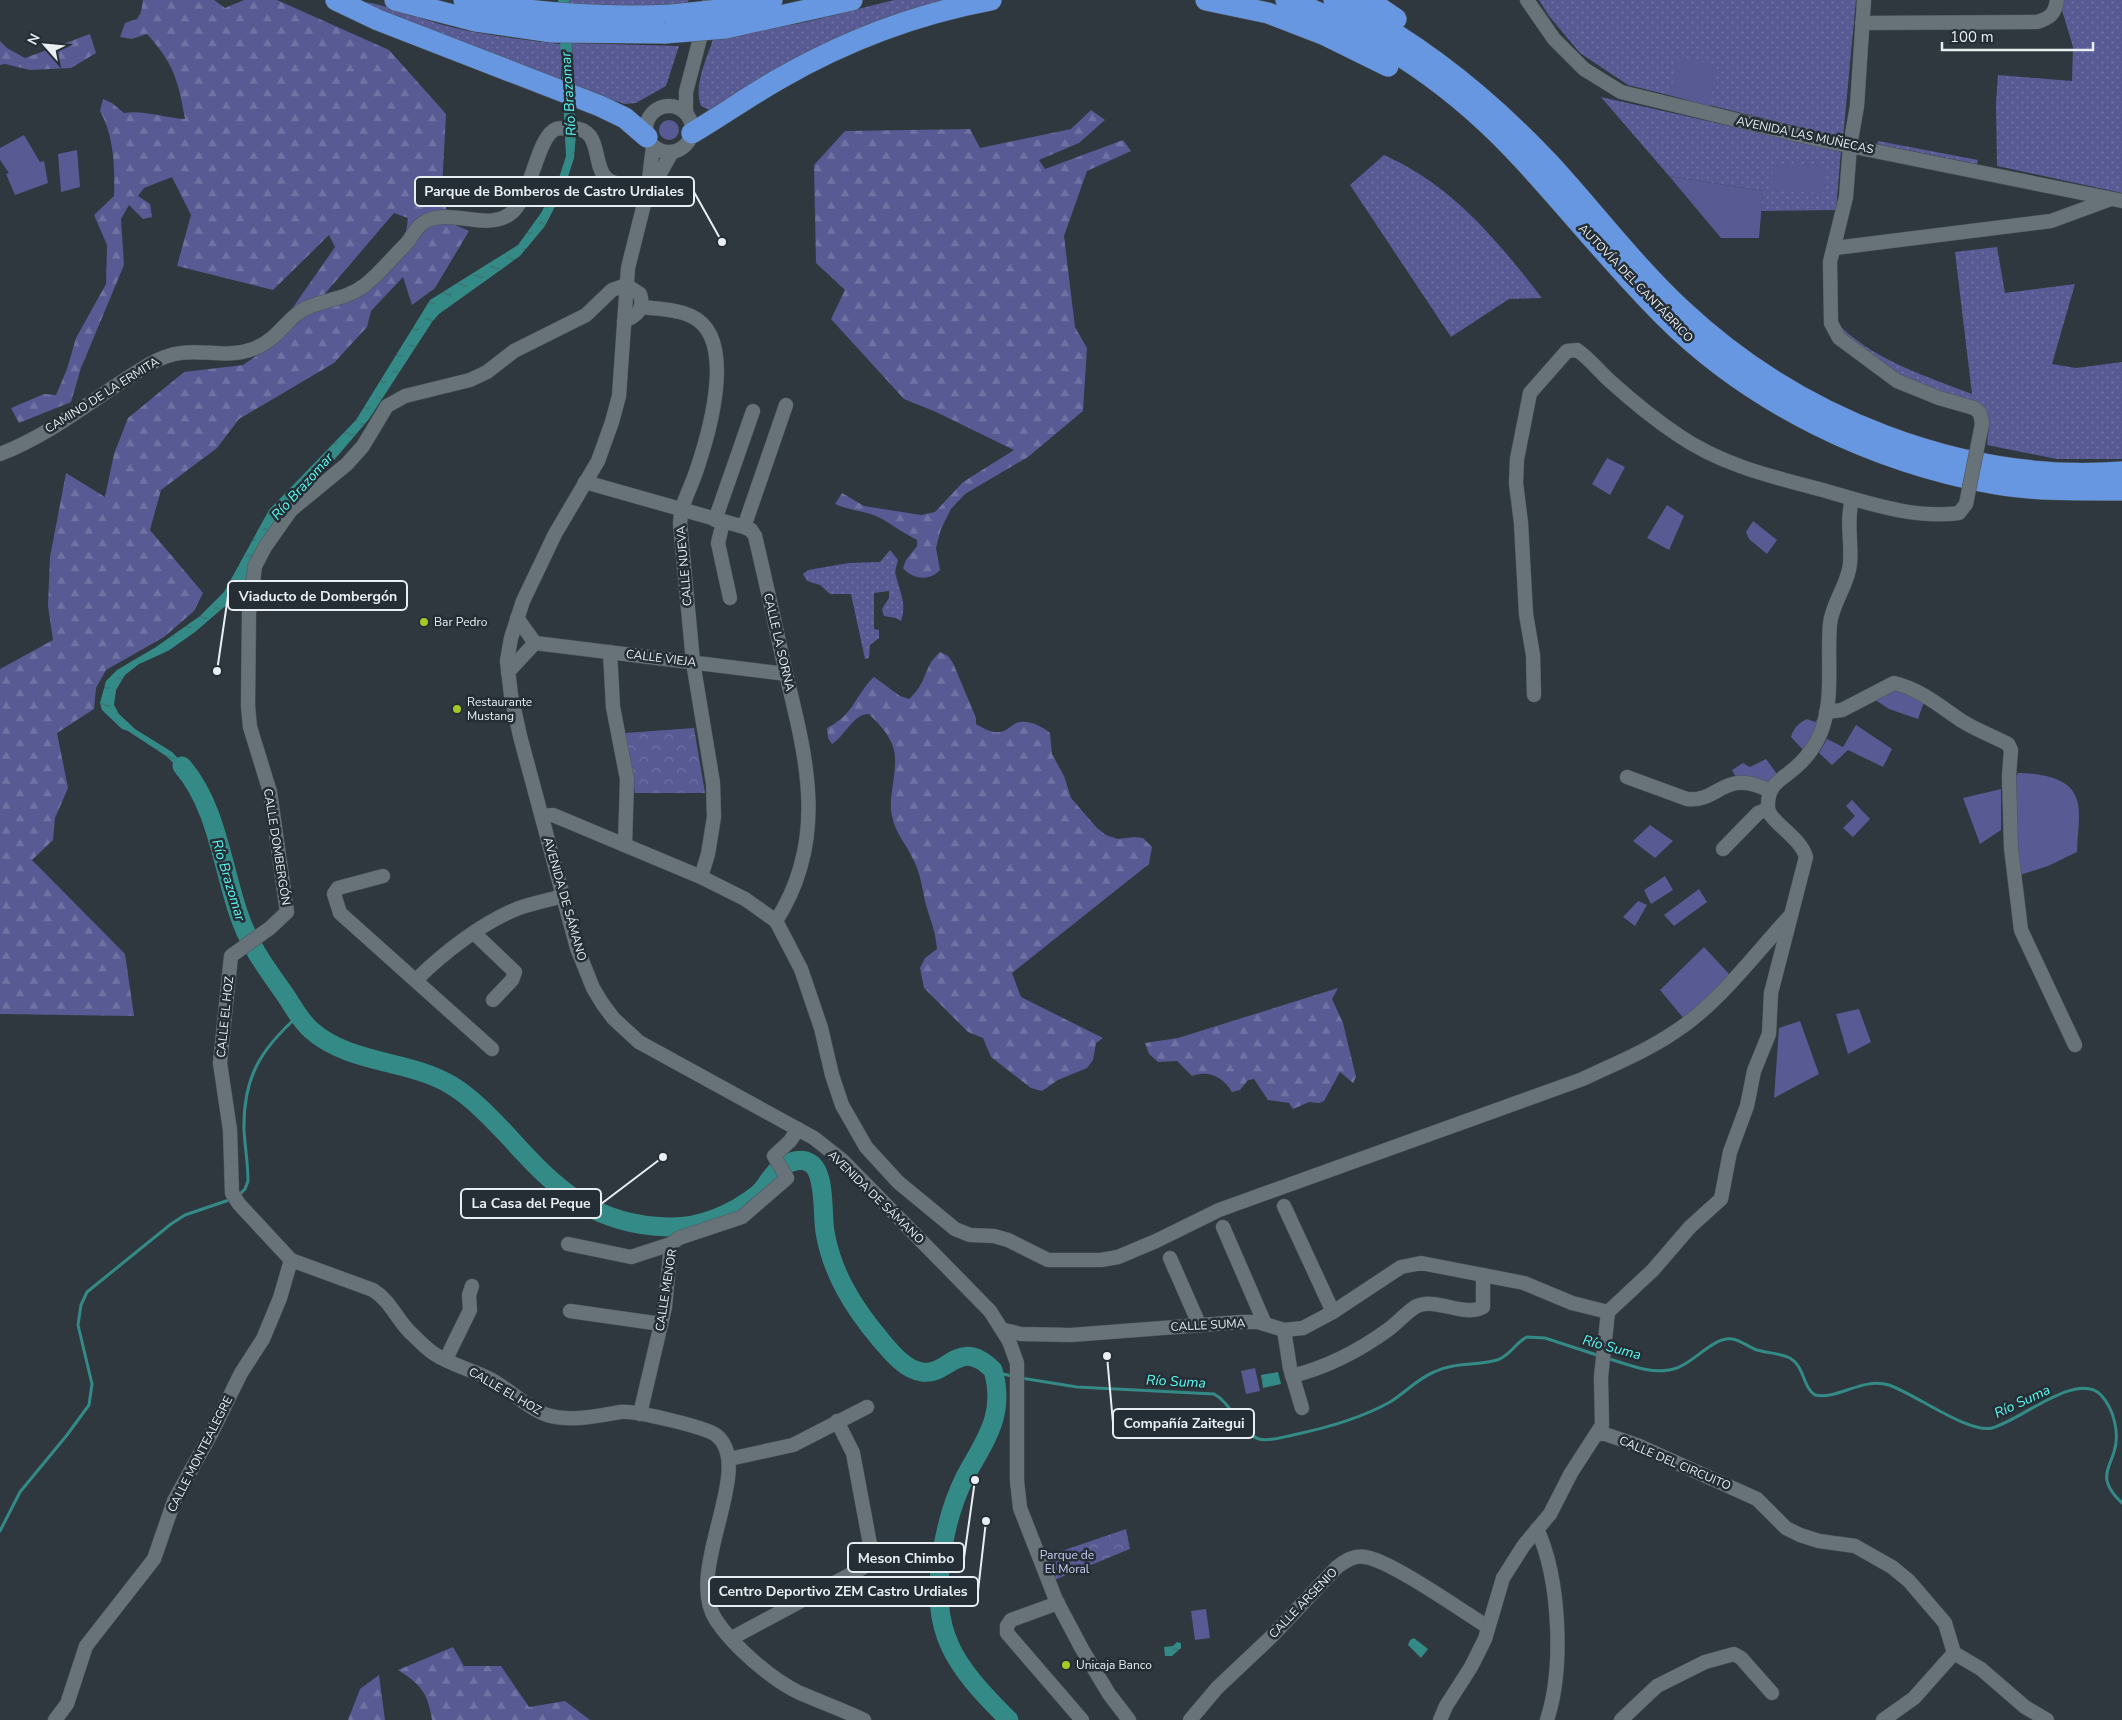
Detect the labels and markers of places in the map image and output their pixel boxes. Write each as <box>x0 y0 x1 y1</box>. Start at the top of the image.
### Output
callout: Parque de Bomberos de Castro Urdiales <box>415 177 694 206</box>
callout: Viaducto de Dombergón <box>228 581 407 610</box>
place label: Bar Pedro <box>434 614 488 630</box>
marker: Bar Pedro <box>418 616 430 628</box>
place label: Restaurante Mustang <box>467 694 532 724</box>
marker: Restaurante Mustang <box>451 703 463 715</box>
callout: La Casa del Peque <box>461 1189 601 1218</box>
callout: Compañía Zaitegui <box>1113 1409 1254 1438</box>
callout: Meson Chimbo <box>848 1543 964 1572</box>
callout: Centro Deportivo ZEM Castro Urdiales <box>709 1577 978 1606</box>
place label: Unicaja Banco <box>1076 1657 1152 1673</box>
marker: Unicaja Banco <box>1060 1659 1072 1671</box>

